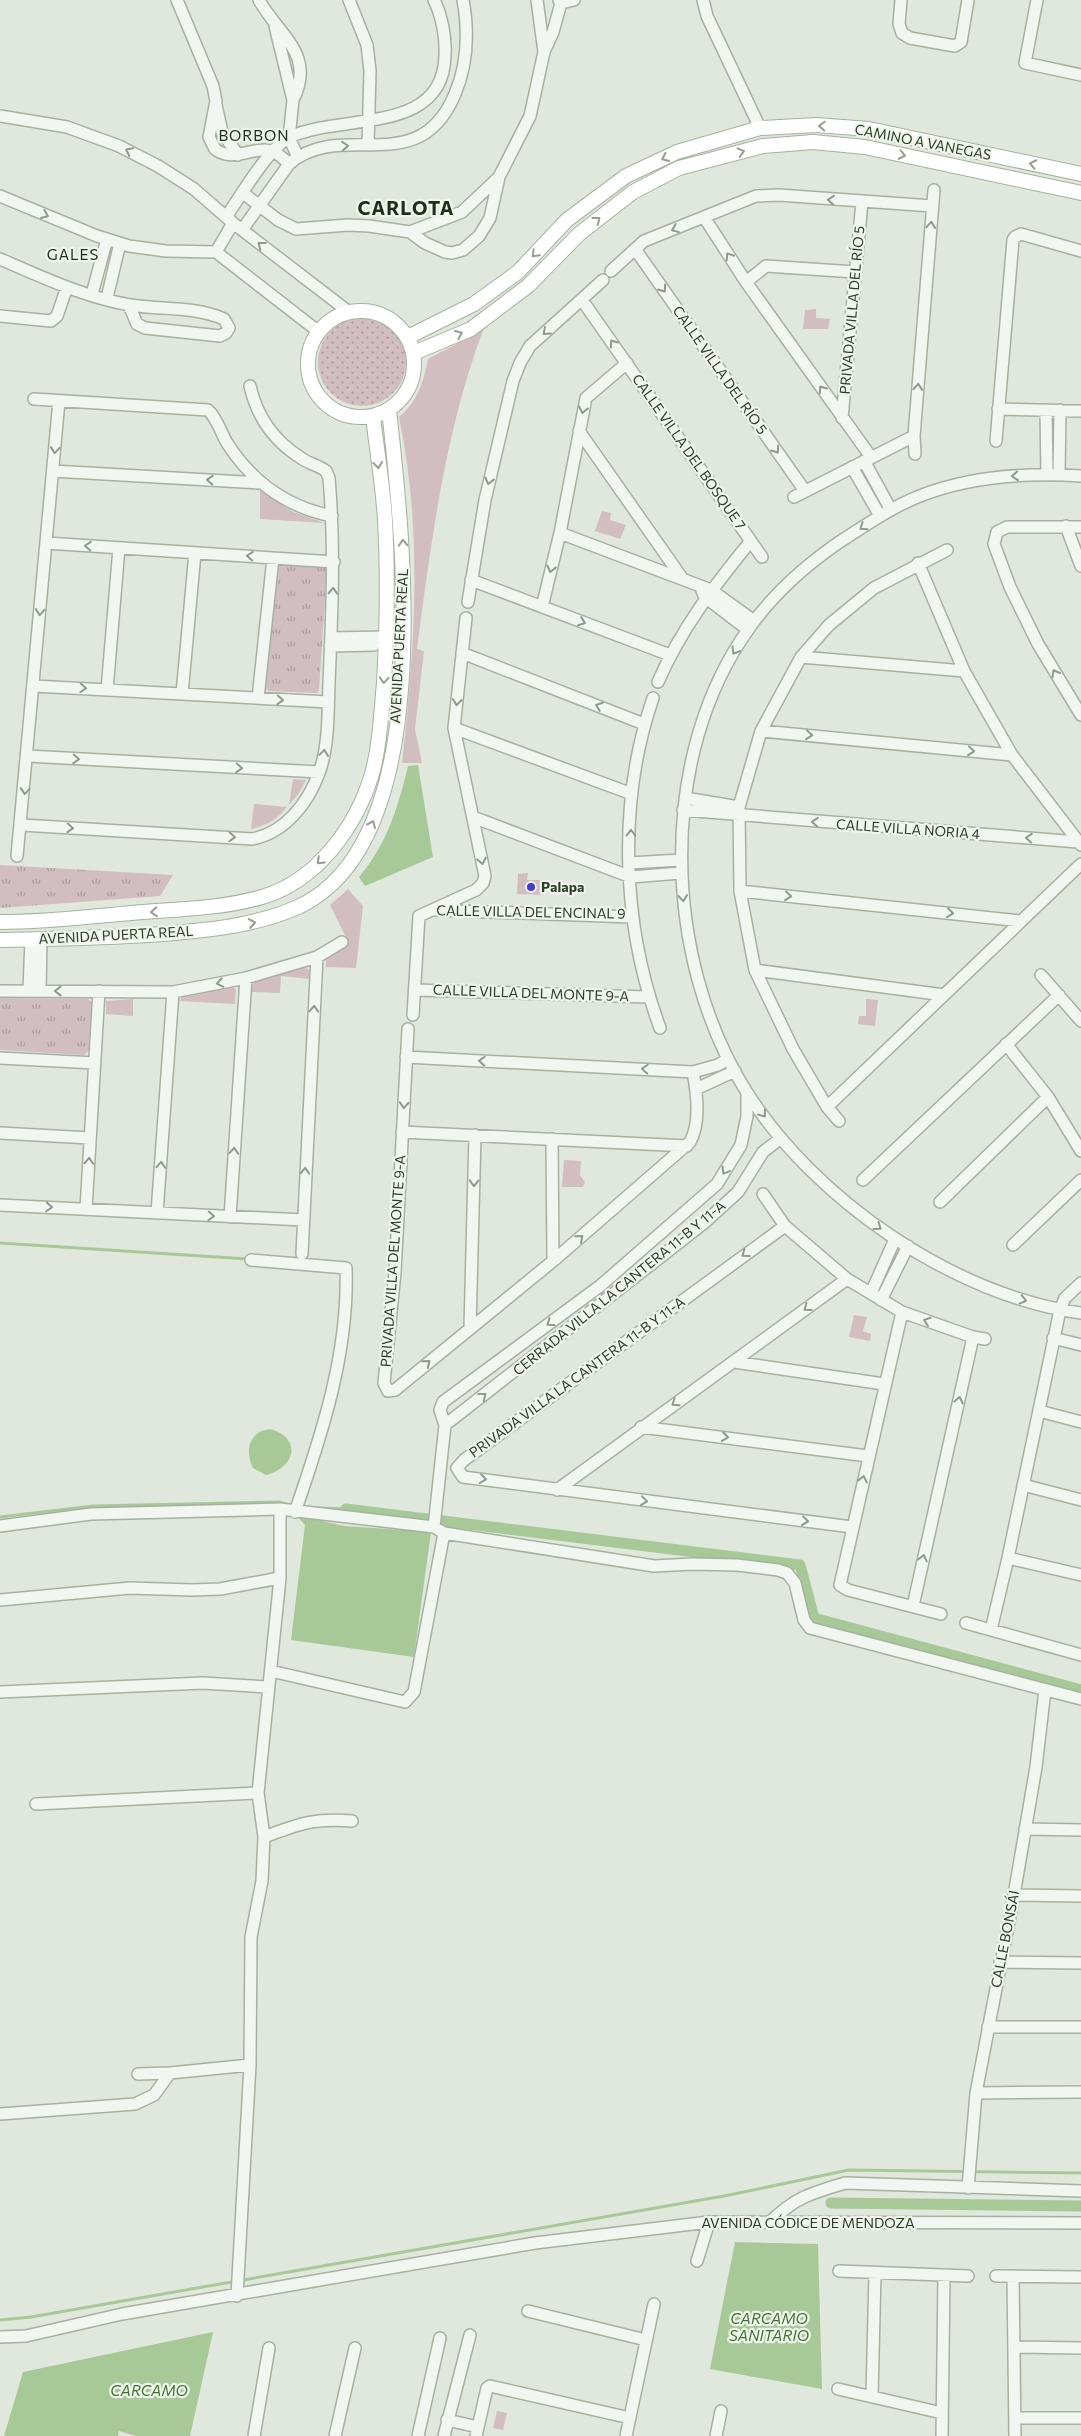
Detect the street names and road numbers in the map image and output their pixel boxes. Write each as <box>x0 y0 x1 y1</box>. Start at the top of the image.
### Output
street label: CAMINO A VANEGAS <box>853 120 993 163</box>
street label: PRIVADA VILLA DEL RÍO 5 <box>836 225 867 395</box>
street label: CALLE VILLA DEL RÍO 5 <box>670 302 771 437</box>
street label: CALLE VILLA DEL BOSQUE 7 <box>629 371 750 533</box>
street label: AVENIDA PUERTA REAL <box>386 568 411 724</box>
street label: CALLE VILLA NORIA 4 <box>836 815 981 842</box>
street label: CALLE VILLA DEL ENCINAL 9 <box>436 901 626 922</box>
street label: AVENIDA PUERTA REAL <box>38 922 194 947</box>
street label: CALLE VILLA DEL MONTE 9-A <box>433 981 630 1004</box>
street label: PRIVADA VILLA DEL MONTE 9-A <box>377 1154 408 1368</box>
street label: CERRADA VILLA LA CANTERA 11-B Y 11-A <box>509 1196 729 1379</box>
street label: PRIVADA VILLA LA CANTERA 11-B Y 11-A <box>466 1292 688 1461</box>
street label: CALLE BONSÁI <box>987 1889 1022 1989</box>
street label: AVENIDA CÓDICE DE MENDOZA <box>701 2214 915 2231</box>

